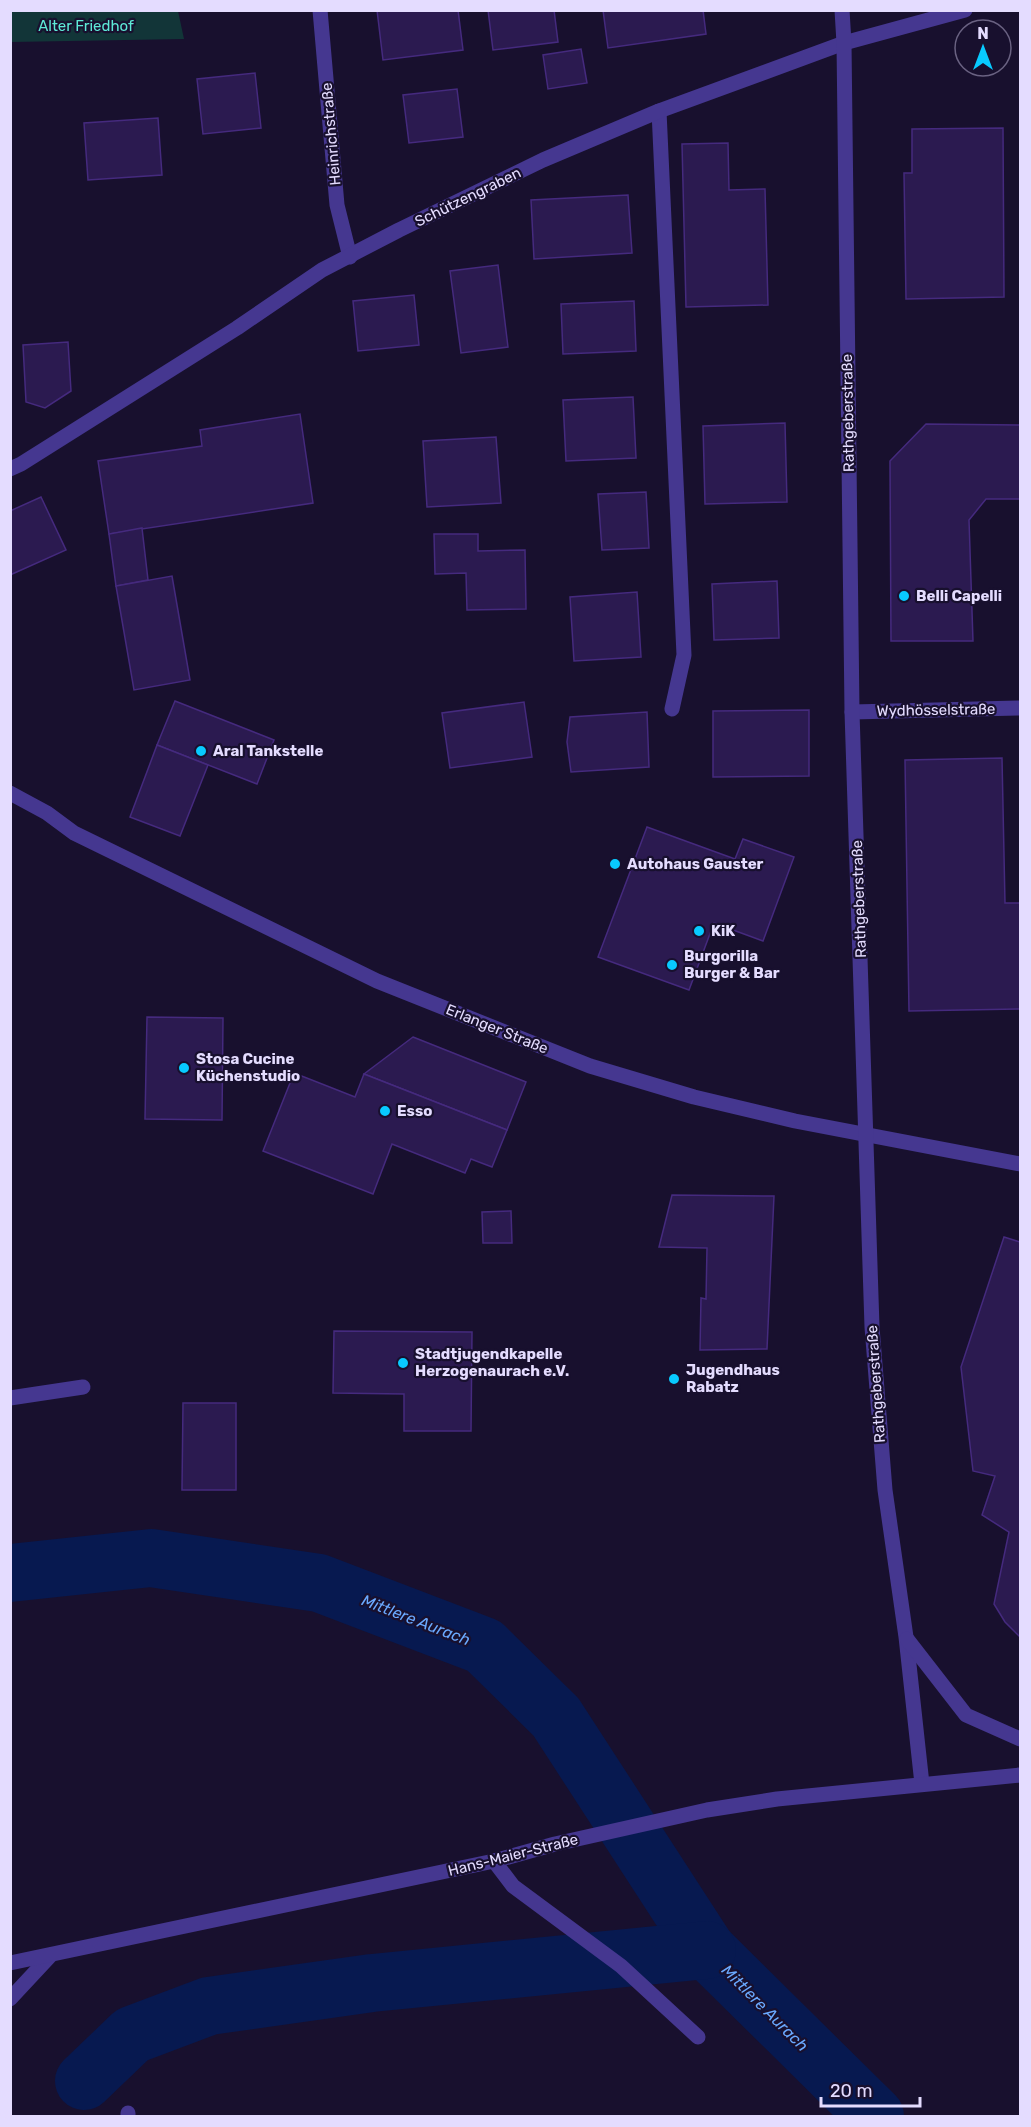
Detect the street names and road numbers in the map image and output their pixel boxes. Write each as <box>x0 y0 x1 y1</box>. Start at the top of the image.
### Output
street label: Heinrichstraße <box>318 82 344 186</box>
street label: Schützengraben <box>412 164 524 230</box>
street label: Rathgeberstraße <box>838 354 858 472</box>
street label: Wydhösselstraße <box>877 700 995 720</box>
street label: Rathgeberstraße <box>848 840 870 958</box>
street label: Erlanger Straße <box>443 1000 551 1058</box>
street label: Rathgeberstraße <box>863 1325 889 1443</box>
street label: Hans-Maier-Straße <box>446 1830 580 1880</box>

